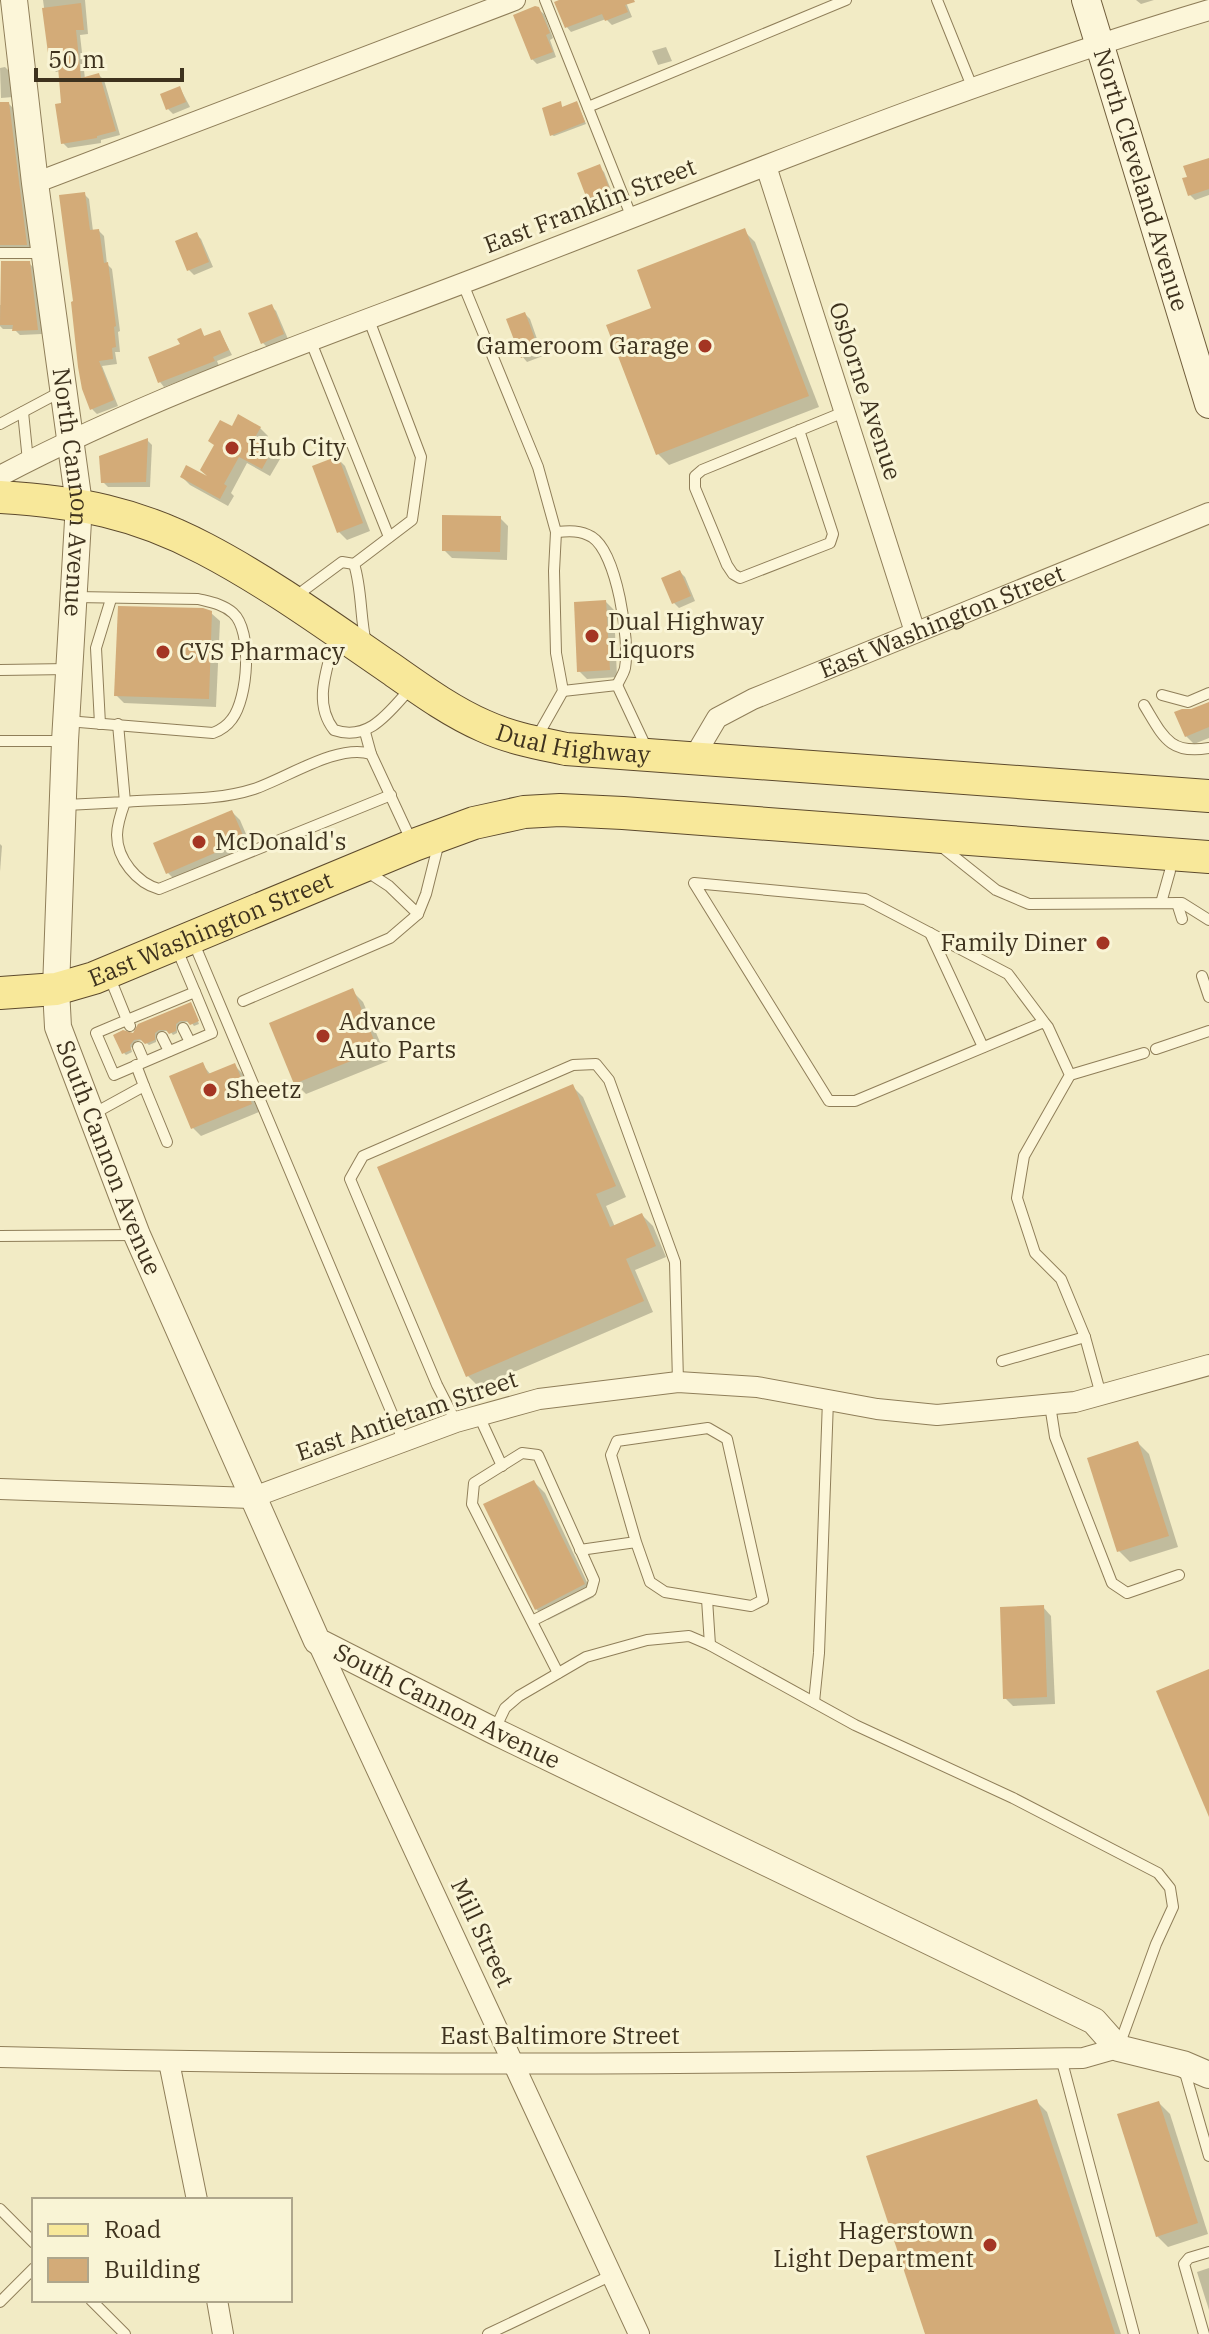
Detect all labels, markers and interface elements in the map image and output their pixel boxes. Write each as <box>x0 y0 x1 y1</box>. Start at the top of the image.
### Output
scale bar <box>36 32 182 82</box>
text: 50 m <box>48 43 105 75</box>
street label: North Cleveland Avenue <box>1087 44 1197 315</box>
street label: East Franklin Street <box>479 150 700 260</box>
street label: Osborne Avenue <box>822 297 910 484</box>
place label: Gameroom Garage <box>476 329 689 361</box>
marker: Gameroom Garage <box>696 337 714 355</box>
street label: North Cannon Avenue <box>46 366 96 618</box>
place label: Hub City <box>248 431 346 463</box>
marker: Hub City <box>223 439 241 457</box>
street label: East Washington Street <box>814 557 1069 685</box>
place label: Dual Highway Liquors <box>608 605 764 665</box>
marker: Dual Highway Liquors <box>583 627 601 645</box>
place label: CVS Pharmacy <box>179 635 345 667</box>
marker: CVS Pharmacy <box>154 643 172 661</box>
street label: Dual Highway <box>492 715 652 770</box>
place label: McDonald's <box>215 825 347 857</box>
marker: McDonald's <box>190 833 208 851</box>
street label: East Washington Street <box>83 864 337 994</box>
place label: Family Diner <box>940 926 1087 958</box>
marker: Family Diner <box>1094 934 1112 952</box>
place label: Advance Auto Parts <box>339 1005 456 1065</box>
marker: Advance Auto Parts <box>314 1027 332 1045</box>
street label: South Cannon Avenue <box>49 1035 170 1280</box>
place label: Sheetz <box>226 1073 301 1105</box>
marker: Sheetz <box>201 1081 219 1099</box>
street label: East Antietam Street <box>292 1362 522 1468</box>
street label: South Cannon Avenue <box>329 1635 566 1776</box>
street label: Mill Street <box>444 1873 522 1992</box>
street label: East Baltimore Street <box>440 2019 680 2051</box>
legend <box>32 2198 292 2302</box>
text: Road <box>104 2213 161 2245</box>
place label: Hagerstown Light Department <box>773 2214 974 2274</box>
marker: Hagerstown Light Department <box>981 2236 999 2254</box>
text: Building <box>104 2253 200 2285</box>

